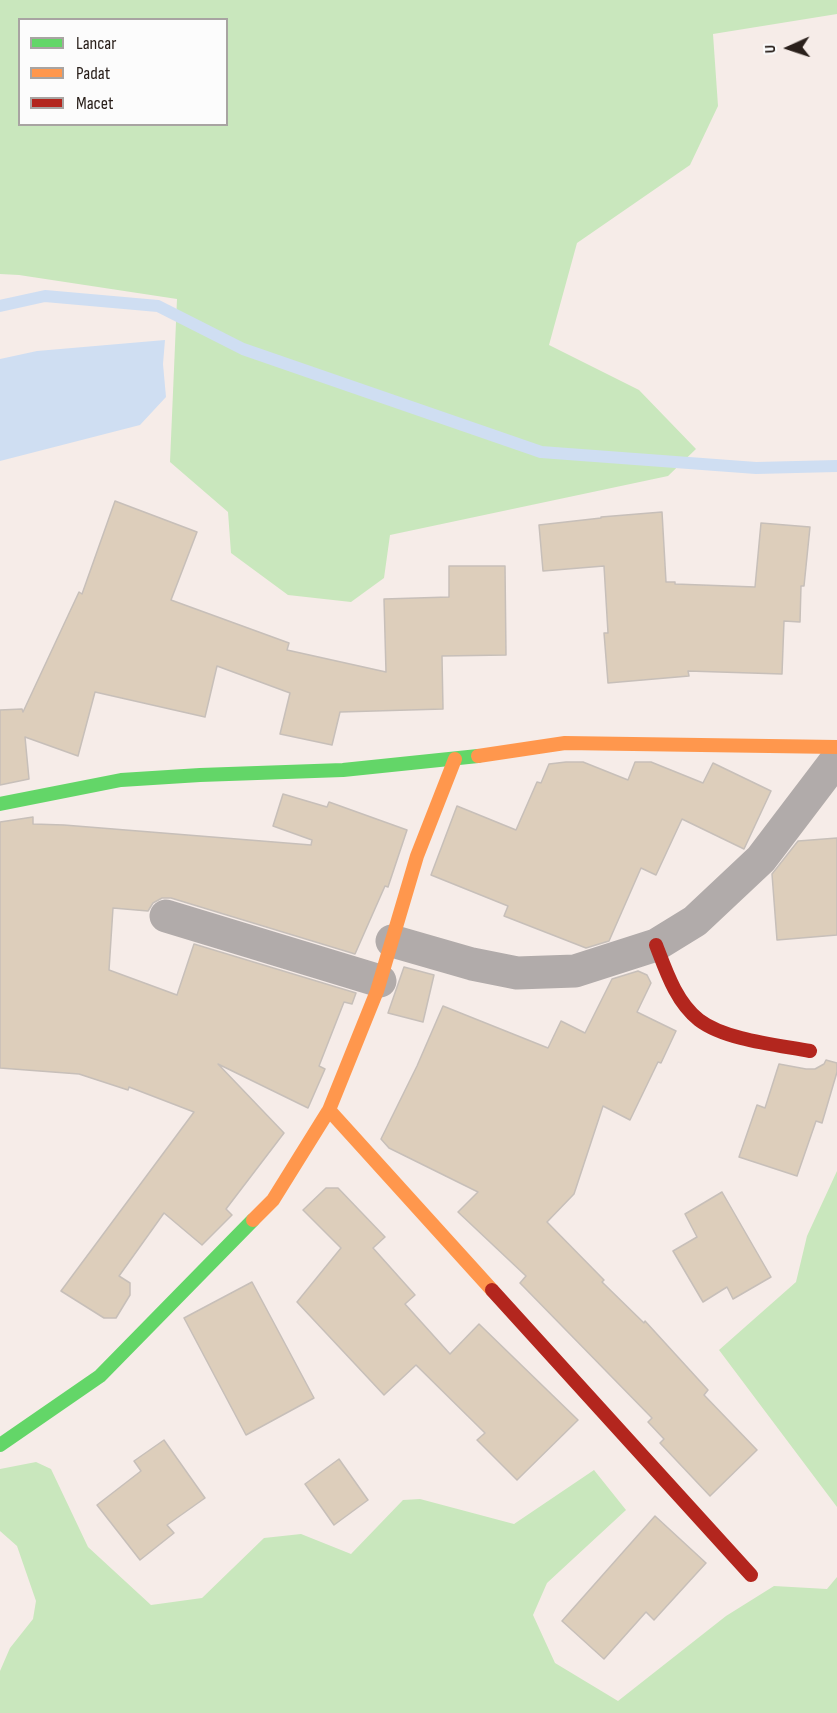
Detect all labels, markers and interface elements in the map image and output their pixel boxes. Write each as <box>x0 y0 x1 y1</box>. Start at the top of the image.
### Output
legend <box>18 18 228 126</box>
north arrow <box>759 18 819 78</box>
text: Lancar <box>76 33 116 54</box>
text: U <box>761 44 780 54</box>
text: Padat <box>76 63 110 84</box>
text: Macet <box>76 93 113 114</box>

